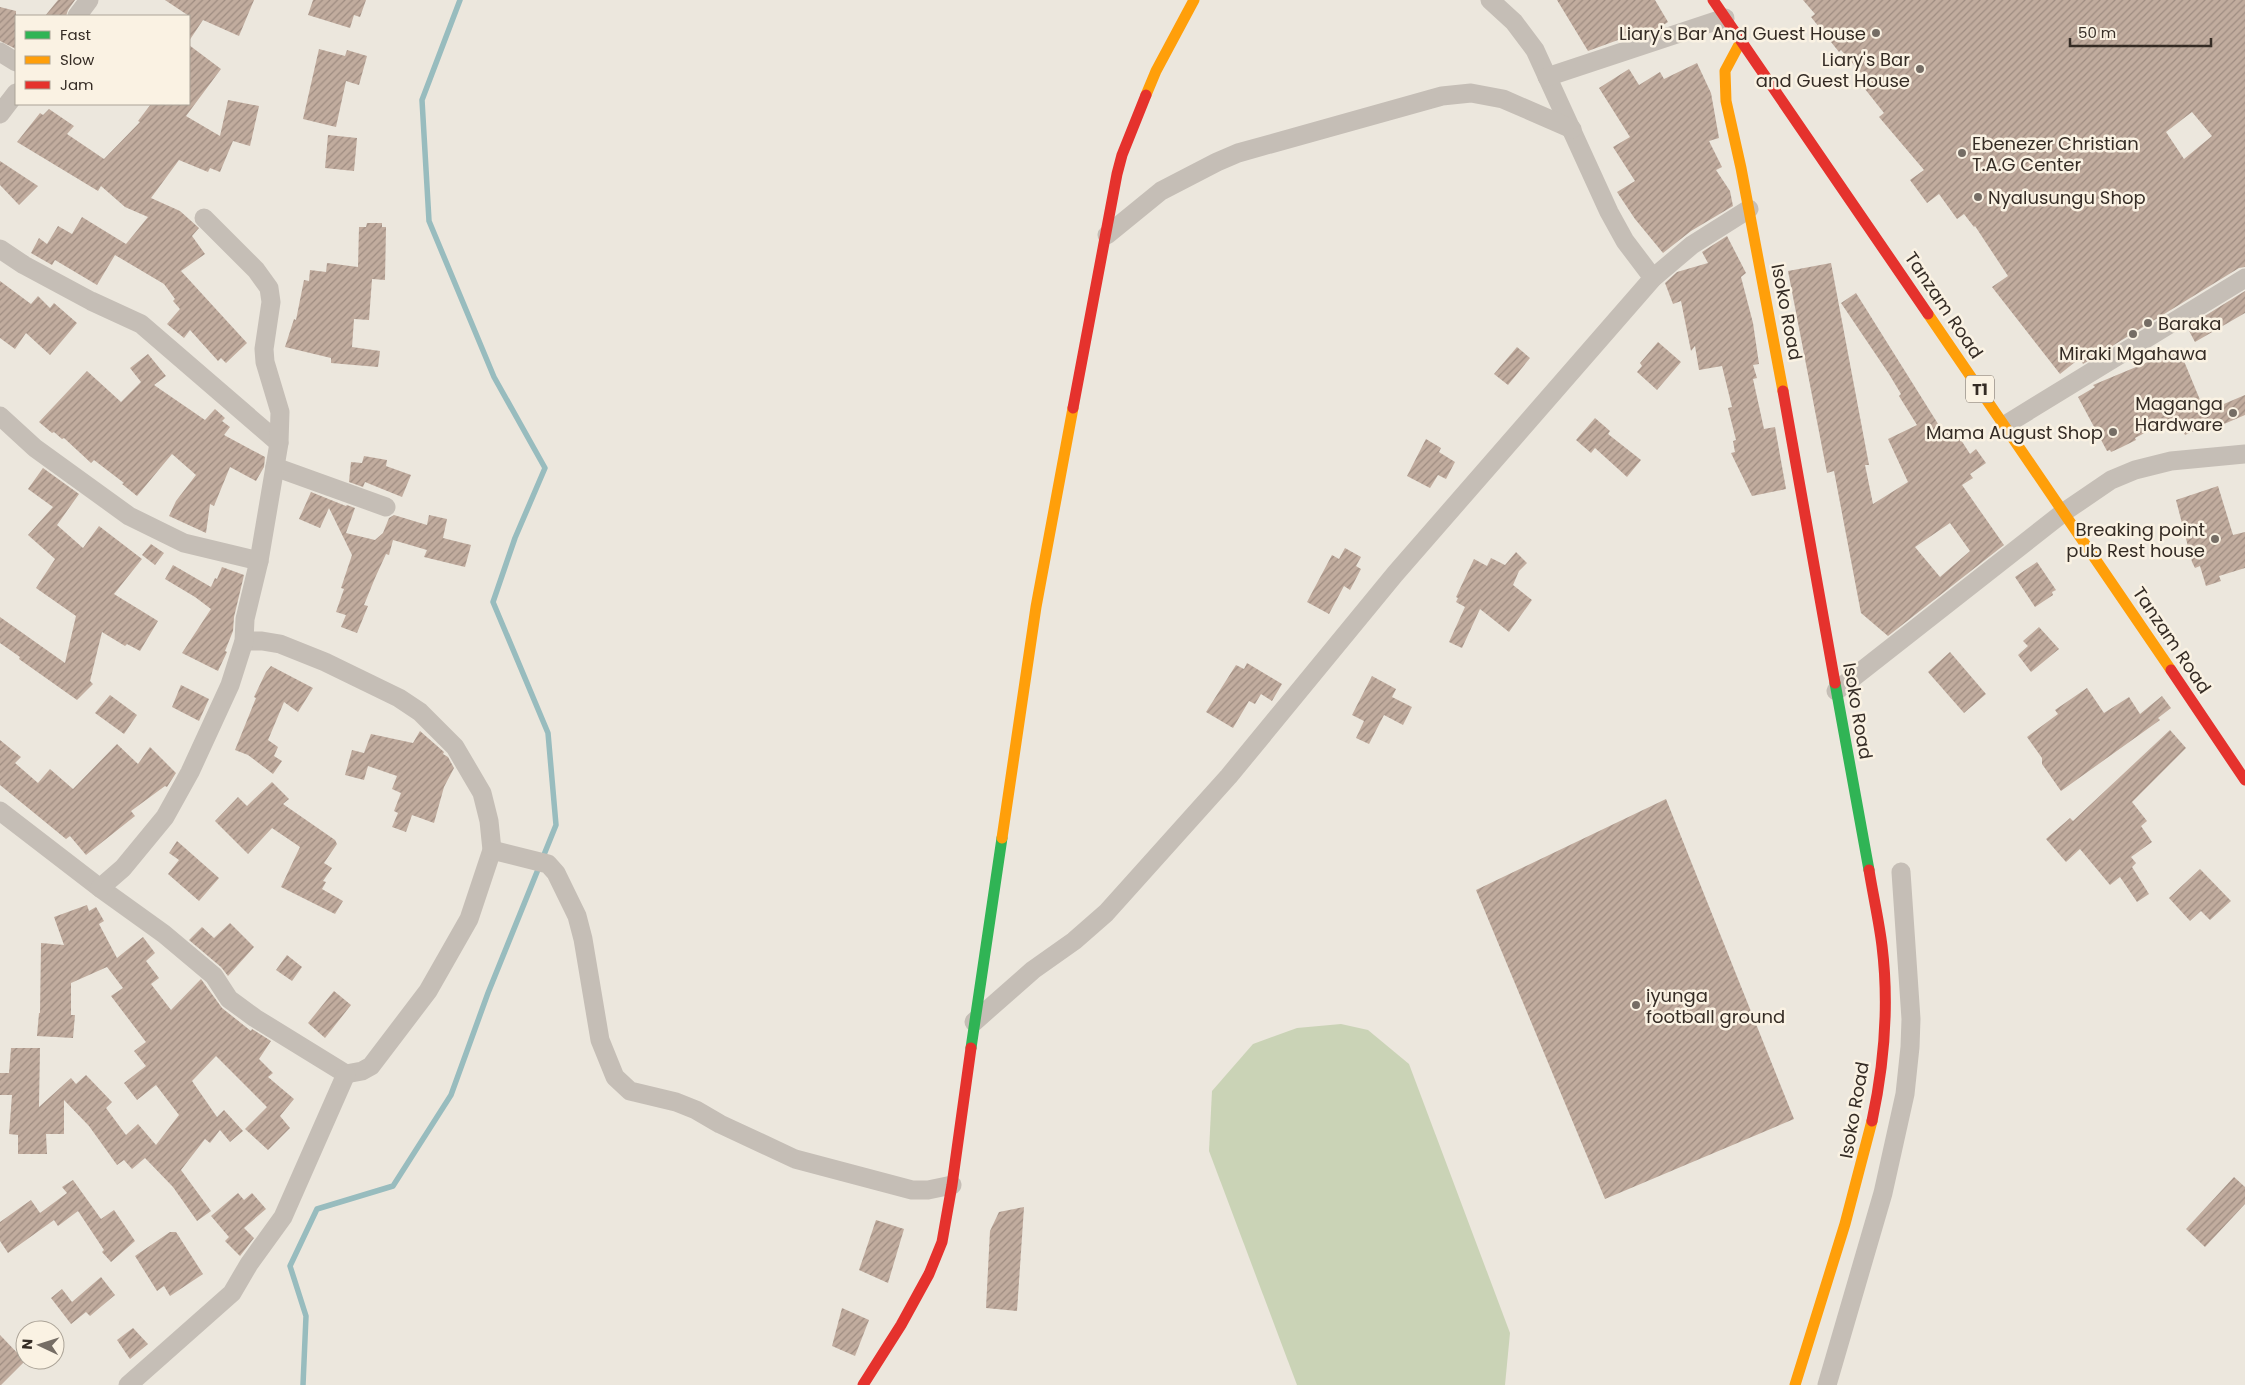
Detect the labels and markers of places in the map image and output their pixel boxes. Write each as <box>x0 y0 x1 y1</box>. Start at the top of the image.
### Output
place label: Liary's Bar And Guest House <box>1619 21 1866 46</box>
marker: Liary's Bar And Guest House <box>1870 27 1882 39</box>
place label: Liary's Bar and Guest House <box>1756 47 1910 93</box>
marker: Liary's Bar and Guest House <box>1914 63 1926 75</box>
place label: Ebenezer Christian T.A.G Center <box>1972 131 2139 177</box>
marker: Ebenezer Christian T.A.G Center <box>1956 147 1968 159</box>
place label: Nyalusungu Shop <box>1988 185 2146 210</box>
marker: Nyalusungu Shop <box>1972 191 1984 203</box>
place label: Baraka <box>2158 311 2222 336</box>
marker: Baraka <box>2142 317 2154 329</box>
marker: Miraki Mgahawa <box>2127 328 2139 340</box>
place label: Miraki Mgahawa <box>2059 341 2207 366</box>
place label: Maganga Hardware <box>2135 391 2223 437</box>
marker: Maganga Hardware <box>2227 407 2239 419</box>
place label: Mama August Shop <box>1926 420 2103 445</box>
marker: Mama August Shop <box>2107 426 2119 438</box>
place label: Breaking point pub Rest house <box>2066 517 2205 563</box>
marker: Breaking point pub Rest house <box>2209 533 2221 545</box>
place label: iyunga football ground <box>1646 983 1785 1029</box>
marker: iyunga football ground <box>1630 999 1642 1011</box>

